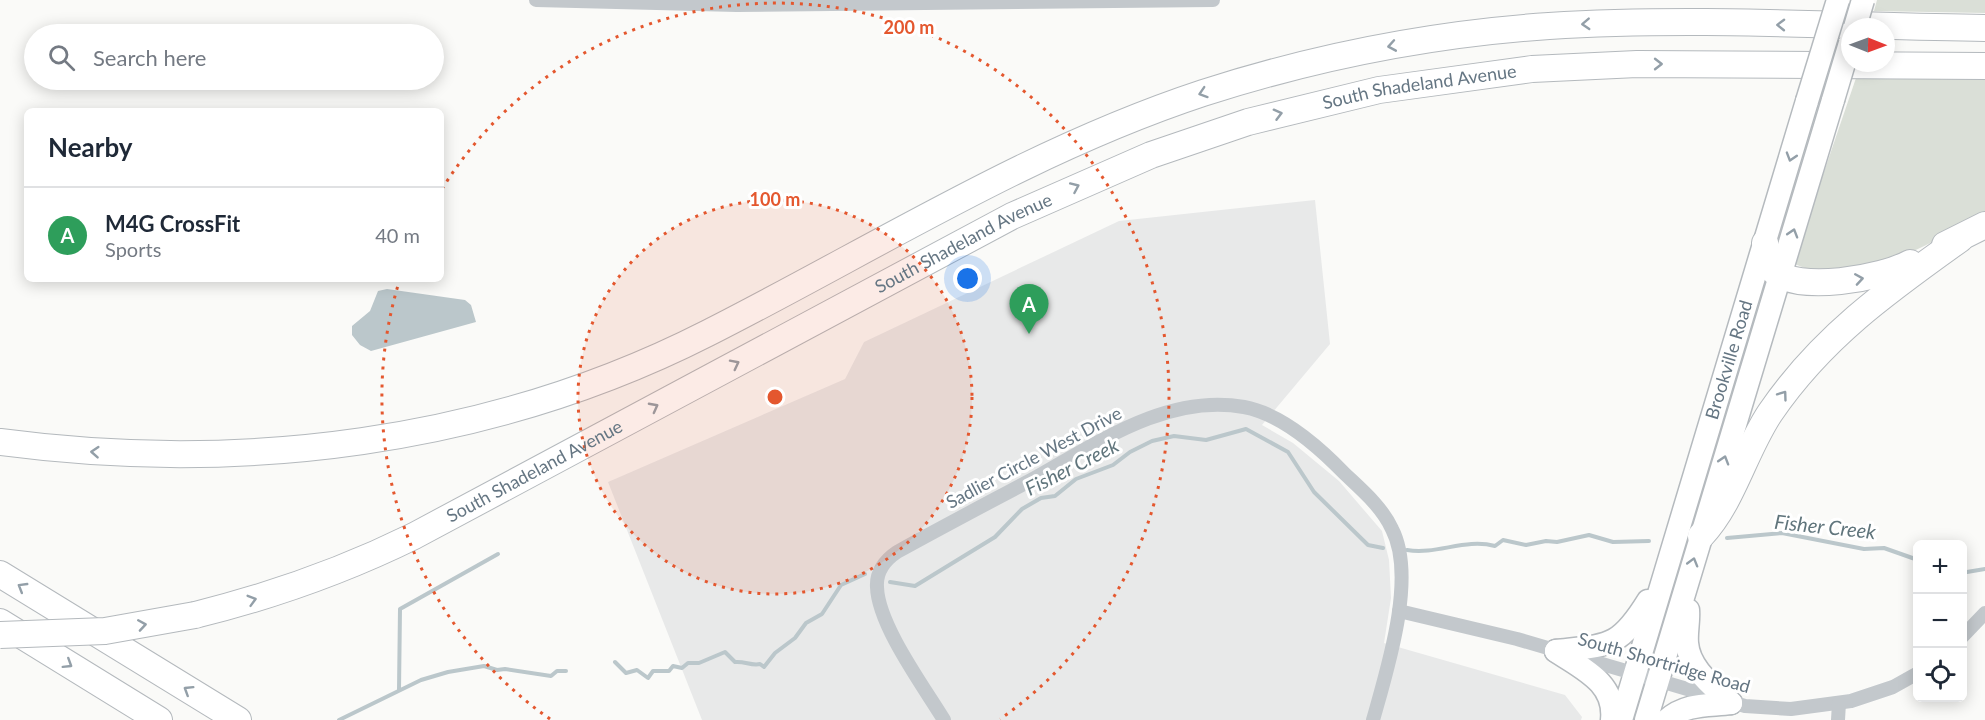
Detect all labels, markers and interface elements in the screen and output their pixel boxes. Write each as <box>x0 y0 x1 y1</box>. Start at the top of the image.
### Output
text: 200 m <box>884 16 934 38</box>
one-way arrow <box>1581 18 1590 31</box>
north arrow <box>1841 18 1895 72</box>
one-way arrow <box>1776 19 1785 31</box>
search box <box>24 24 444 90</box>
one-way arrow <box>1388 39 1398 52</box>
icon: search <box>45 41 78 74</box>
text: Search here <box>93 44 206 71</box>
one-way arrow <box>1653 58 1662 70</box>
street label: South Shadeland Avenue <box>1320 59 1518 113</box>
one-way arrow <box>1198 86 1209 99</box>
one-way arrow <box>1272 109 1283 121</box>
text: Nearby <box>48 131 133 163</box>
one-way arrow <box>1786 151 1798 162</box>
one-way arrow <box>1069 182 1080 194</box>
text: 100 m <box>750 188 800 210</box>
street label: South Shadeland Avenue <box>871 188 1055 297</box>
text: M4G CrossFit <box>105 210 240 237</box>
text: A <box>61 223 74 247</box>
text: 40 m <box>375 223 420 247</box>
one-way arrow <box>1786 228 1798 239</box>
text: Sports <box>105 237 161 261</box>
your location <box>953 264 982 293</box>
one-way arrow <box>1854 273 1864 286</box>
pin: A <box>1010 284 1048 334</box>
street label: Brookville Road <box>1700 297 1757 422</box>
one-way arrow <box>728 360 739 371</box>
centre of rings <box>765 387 785 407</box>
one-way arrow <box>1776 391 1787 402</box>
street label: Sadlier Circle West Drive <box>942 401 1125 513</box>
one-way arrow <box>648 403 658 414</box>
street label: South Shadeland Avenue <box>442 415 626 527</box>
water label: Fisher Creek <box>1021 432 1123 500</box>
one-way arrow <box>90 446 99 459</box>
one-way arrow <box>1717 455 1729 466</box>
water label: Fisher Creek <box>1773 509 1877 543</box>
map controls <box>1913 540 1967 702</box>
button: + <box>1913 540 1967 594</box>
one-way arrow <box>1686 557 1698 568</box>
one-way arrow <box>18 583 28 595</box>
button: − <box>1913 594 1967 648</box>
one-way arrow <box>246 595 257 607</box>
one-way arrow <box>137 619 147 632</box>
street label: South Shortridge Road <box>1576 627 1753 697</box>
button: locate <box>1913 648 1967 702</box>
one-way arrow <box>62 656 72 668</box>
one-way arrow <box>184 685 194 697</box>

